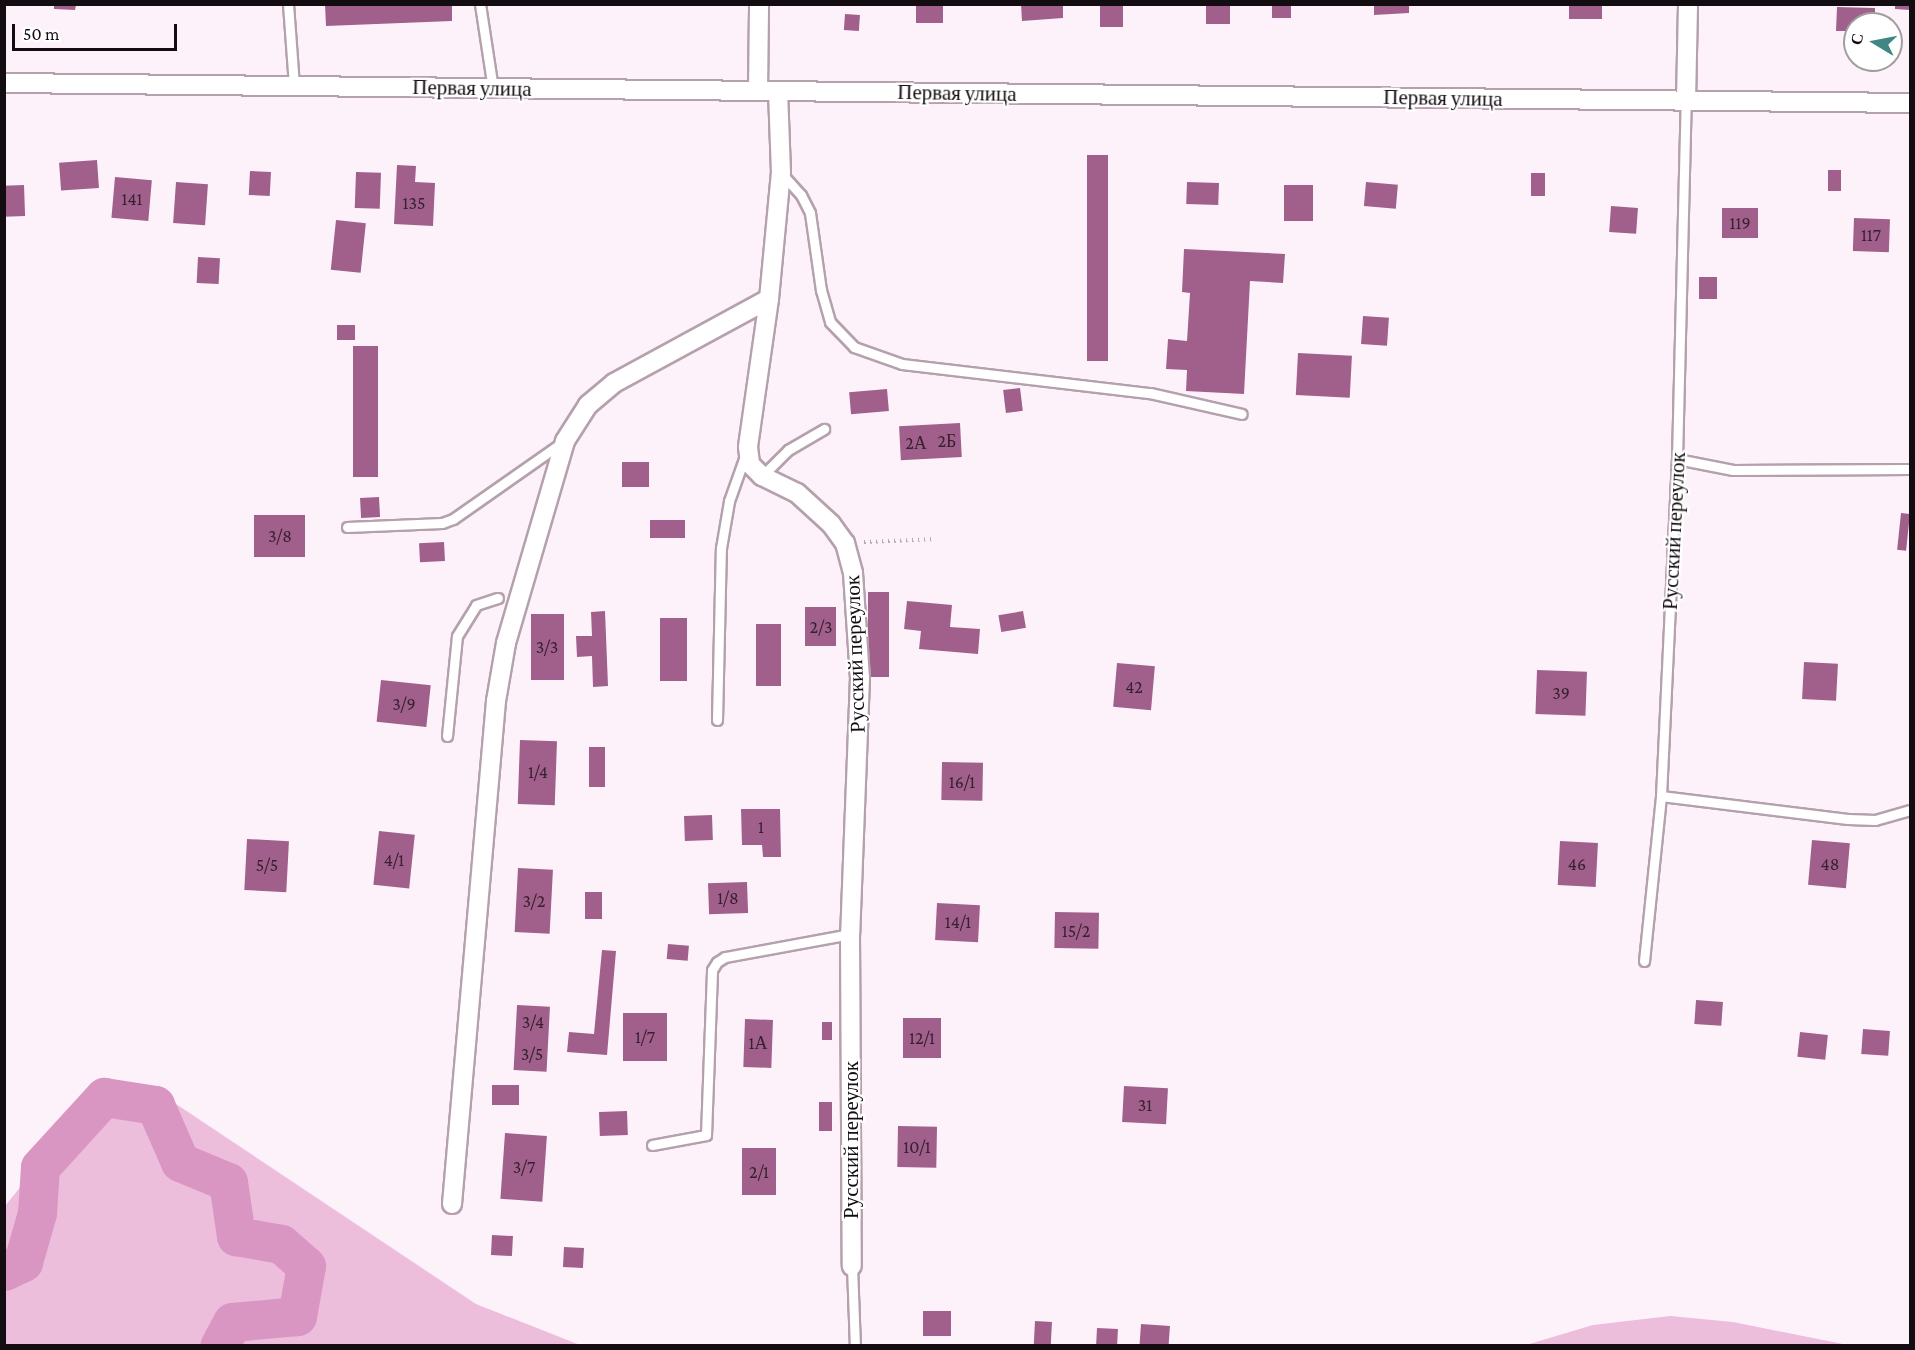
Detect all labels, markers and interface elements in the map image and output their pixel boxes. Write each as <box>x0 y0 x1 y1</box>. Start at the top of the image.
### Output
scale bar <box>15 12 180 50</box>
north arrow <box>1843 12 1903 72</box>
text: 50 m <box>23 24 60 44</box>
text: С <box>1847 32 1866 46</box>
street label: Первая улица <box>412 74 532 102</box>
street label: Первая улица <box>897 79 1017 107</box>
street label: Первая улица <box>1383 84 1503 112</box>
house number: 141 <box>121 188 143 210</box>
house number: 135 <box>402 192 426 214</box>
house number: 119 <box>1729 212 1751 234</box>
house number: 117 <box>1861 224 1881 246</box>
house number: 2Б <box>938 430 956 452</box>
house number: 2А <box>905 432 927 454</box>
street label: Русский переулок <box>1657 451 1691 611</box>
house number: 3/8 <box>268 525 292 547</box>
street label: Русский переулок <box>840 575 870 733</box>
house number: 2/3 <box>809 616 833 638</box>
house number: 3/3 <box>536 636 558 658</box>
house number: 42 <box>1125 676 1143 698</box>
house number: 39 <box>1552 682 1570 704</box>
house number: 3/9 <box>392 693 416 715</box>
house number: 1/4 <box>528 761 548 783</box>
house number: 16/1 <box>949 771 975 793</box>
house number: 1 <box>758 816 764 838</box>
house number: 4/1 <box>384 849 404 871</box>
house number: 46 <box>1568 853 1586 875</box>
house number: 48 <box>1821 853 1839 875</box>
house number: 5/5 <box>256 854 278 876</box>
house number: 1/8 <box>717 887 739 909</box>
house number: 3/2 <box>523 890 545 912</box>
house number: 14/1 <box>945 911 971 933</box>
house number: 15/2 <box>1062 920 1090 942</box>
house number: 3/4 <box>522 1011 544 1033</box>
house number: 1/7 <box>635 1026 655 1048</box>
house number: 12/1 <box>909 1027 935 1049</box>
house number: 1А <box>749 1032 767 1054</box>
house number: 3/5 <box>521 1043 543 1065</box>
street label: Русский переулок <box>838 1061 864 1219</box>
house number: 31 <box>1138 1094 1152 1116</box>
house number: 10/1 <box>903 1136 931 1158</box>
house number: 3/7 <box>513 1156 535 1178</box>
house number: 2/1 <box>749 1161 769 1183</box>

